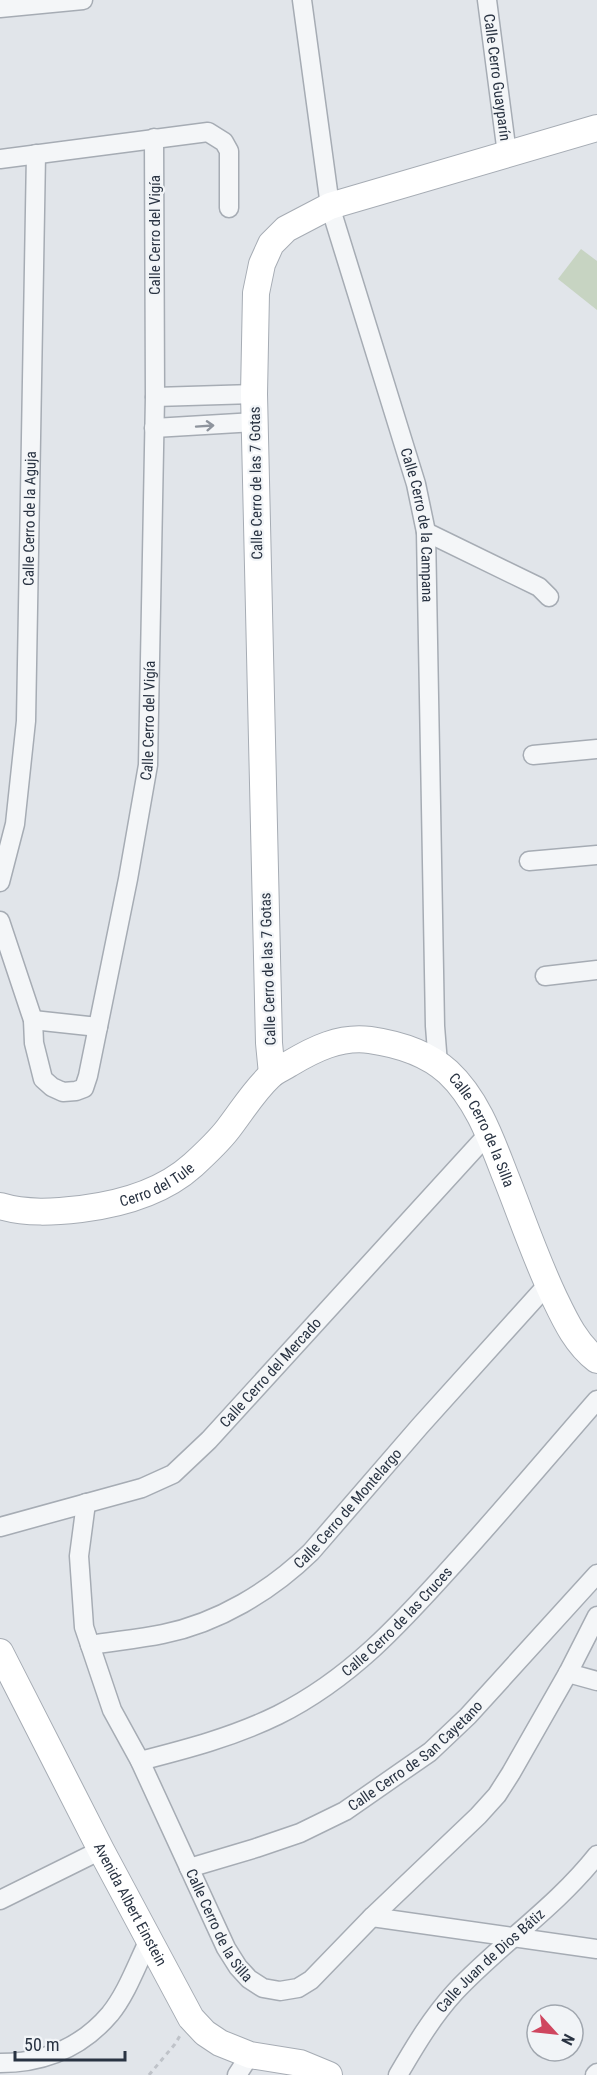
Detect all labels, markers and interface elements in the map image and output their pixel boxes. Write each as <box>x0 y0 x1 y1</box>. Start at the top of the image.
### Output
street label: Calle Cerro Guayparín <box>480 13 514 142</box>
street label: Calle Cerro del Vigía <box>146 175 164 295</box>
street label: Calle Cerro de las 7 Gotas <box>246 406 266 560</box>
one-way arrow <box>194 420 214 431</box>
street label: Calle Cerro de la Campana <box>396 446 436 603</box>
street label: Calle Cerro de la Aguja <box>19 451 40 586</box>
street label: Calle Cerro del Vigía <box>136 660 159 782</box>
street label: Calle Cerro de las 7 Gotas <box>256 892 280 1046</box>
street label: Calle Cerro de la Silla <box>445 1069 518 1190</box>
street label: Cerro del Tule <box>118 1159 198 1211</box>
street label: Calle Cerro del Mercado <box>216 1314 325 1431</box>
street label: Calle Cerro de Montelargo <box>290 1445 405 1573</box>
street label: Calle Cerro de las Cruces <box>338 1563 456 1680</box>
street label: Calle Cerro de San Cayetano <box>345 1697 486 1815</box>
street label: Avenida Albert Einstein <box>90 1840 170 1969</box>
street label: Calle Cerro de la Silla <box>182 1866 256 1986</box>
street label: Calle Juan de Dios Bátiz <box>432 1905 548 2016</box>
north arrow <box>525 2003 585 2063</box>
scale bar <box>15 2024 124 2062</box>
text: N <box>557 2031 579 2048</box>
text: 50 m <box>24 2034 59 2055</box>

